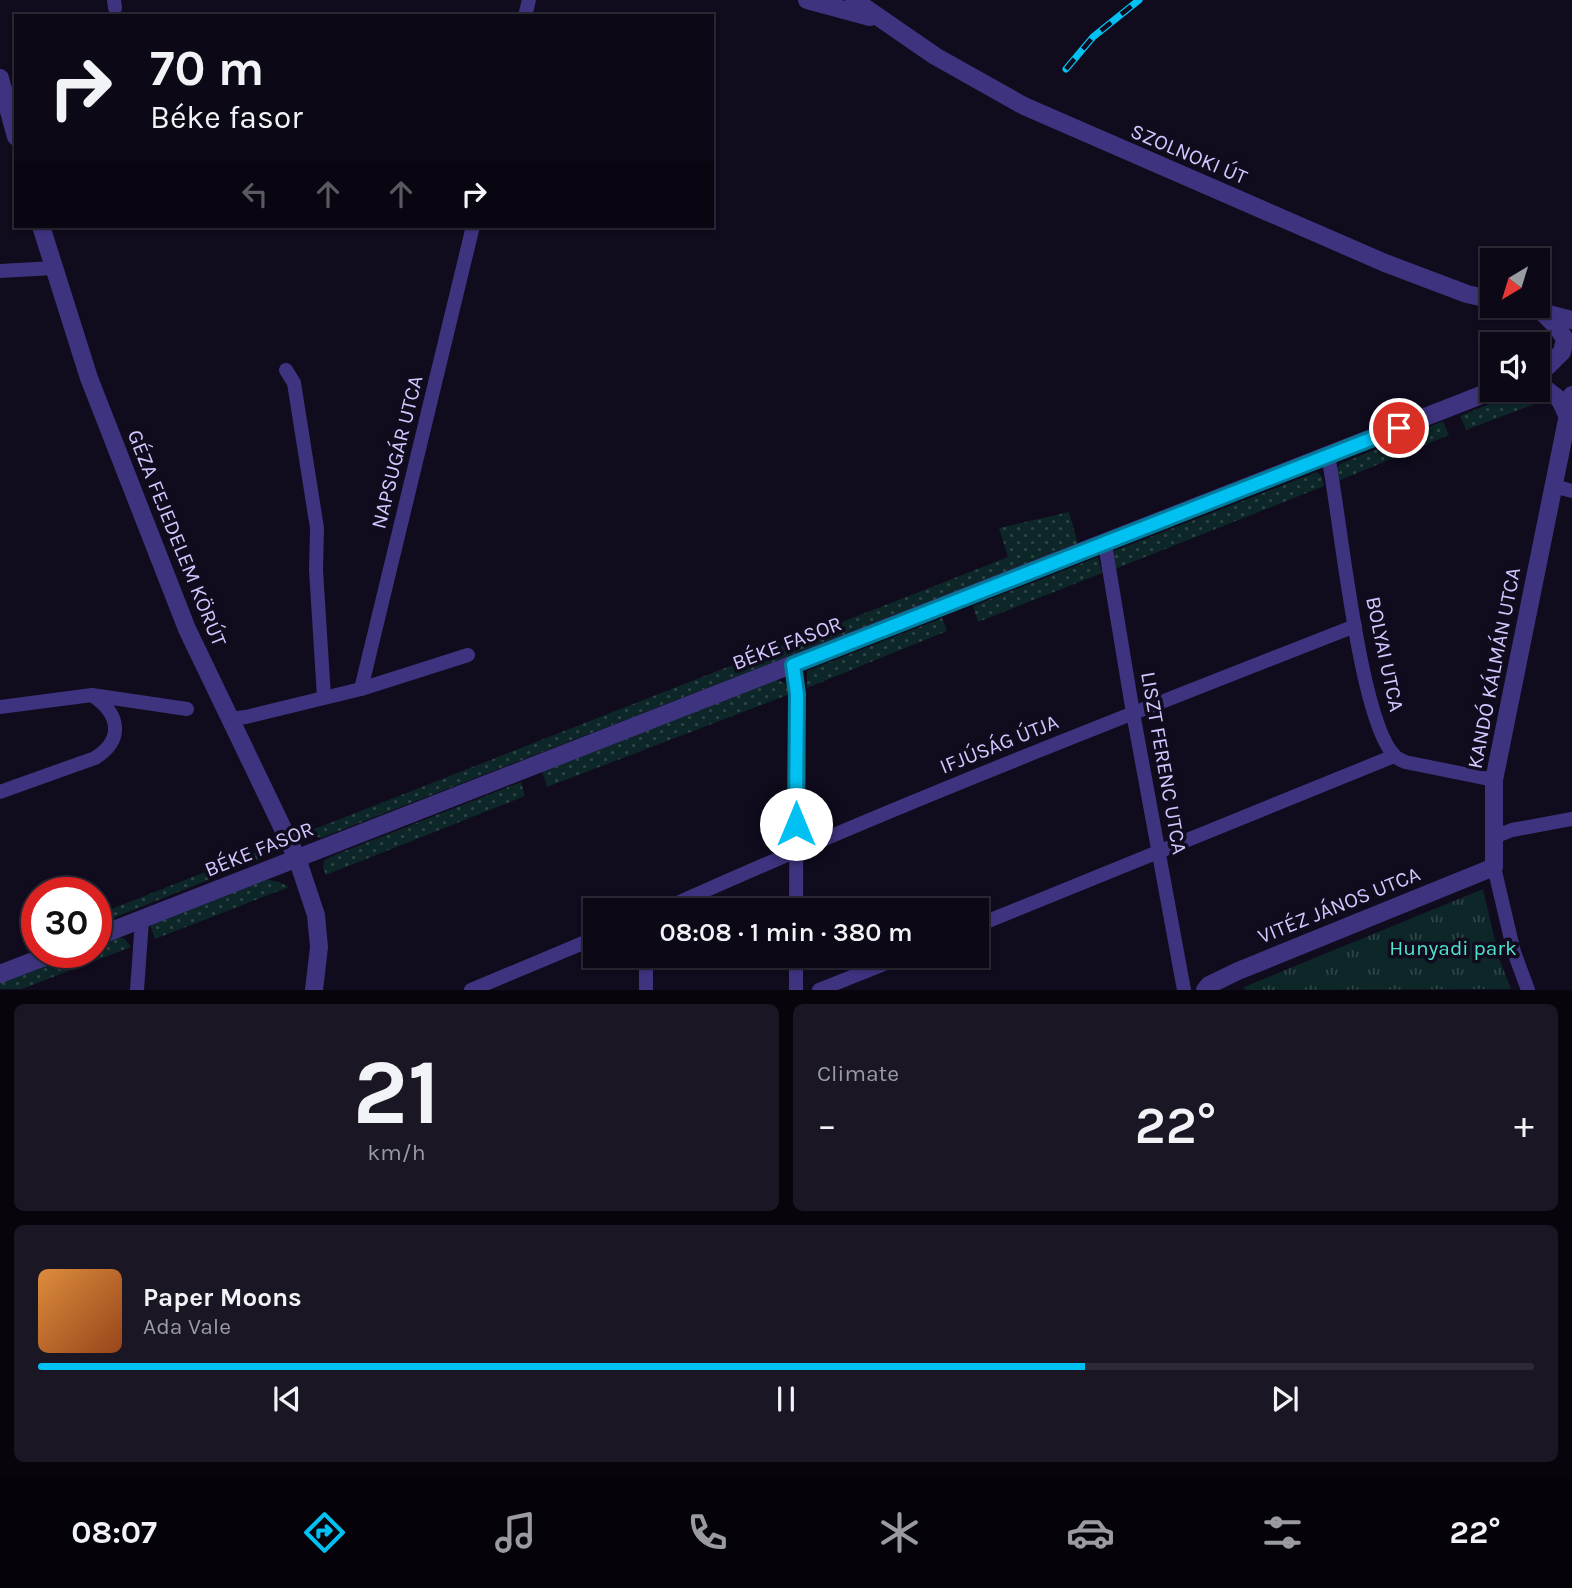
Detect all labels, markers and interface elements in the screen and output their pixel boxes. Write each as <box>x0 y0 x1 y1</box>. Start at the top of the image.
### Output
text: 70 m <box>150 40 264 97</box>
icon: right <box>35 42 126 133</box>
text: Béke fasor <box>150 99 303 136</box>
street label: SZOLNOKI ÚT <box>1127 119 1251 190</box>
icon: left <box>236 175 274 213</box>
icon: ahead <box>309 175 347 213</box>
icon: ahead <box>382 175 420 213</box>
icon: right <box>455 175 493 213</box>
north arrow <box>1480 248 1550 318</box>
map controls <box>1480 248 1550 402</box>
button: sound <box>1480 332 1550 402</box>
street label: NAPSUGÁR UTCA <box>366 373 428 531</box>
pin <box>1369 398 1429 458</box>
icon: arrive <box>1380 409 1418 447</box>
street label: GÉZA FEJEDELEM KÖRÚT <box>123 426 232 650</box>
street label: KANDÓ KÁLMÁN UTCA <box>1463 565 1525 771</box>
street label: BOLYAI UTCA <box>1361 594 1409 714</box>
street label: BÉKE FASOR <box>729 611 845 675</box>
street label: LISZT FERENC UTCA <box>1136 670 1192 856</box>
street label: IFJÚSÁG ÚTJA <box>936 709 1062 779</box>
position arrow <box>759 787 833 861</box>
street label: BÉKE FASOR <box>201 816 317 882</box>
street label: VITÉZ JÁNOS UTCA <box>1254 862 1424 948</box>
speed limit sign: 30 <box>21 877 112 968</box>
text: 08:08 · 1 min · 380 m <box>659 917 913 948</box>
park label: Hunyadi park <box>1389 936 1517 960</box>
text: 21 <box>353 1040 440 1146</box>
text: Climate <box>817 1060 899 1087</box>
text: 22° <box>1135 1095 1216 1156</box>
text: − <box>817 1103 837 1148</box>
text: + <box>1514 1103 1534 1148</box>
text: km/h <box>367 1139 426 1166</box>
text: Paper Moons <box>143 1282 302 1313</box>
text: Ada Vale <box>143 1313 231 1340</box>
icon: previous <box>268 1380 306 1418</box>
icon: pause <box>767 1380 805 1418</box>
icon: next <box>1266 1380 1304 1418</box>
icon: directions <box>300 1508 349 1557</box>
icon: music <box>491 1508 540 1557</box>
icon: phone <box>683 1508 732 1557</box>
icon: climate <box>875 1508 924 1557</box>
icon: car <box>1066 1508 1115 1557</box>
icon: filters <box>1258 1508 1307 1557</box>
text: 08:07 <box>71 1514 157 1551</box>
text: 22° <box>1450 1514 1501 1551</box>

